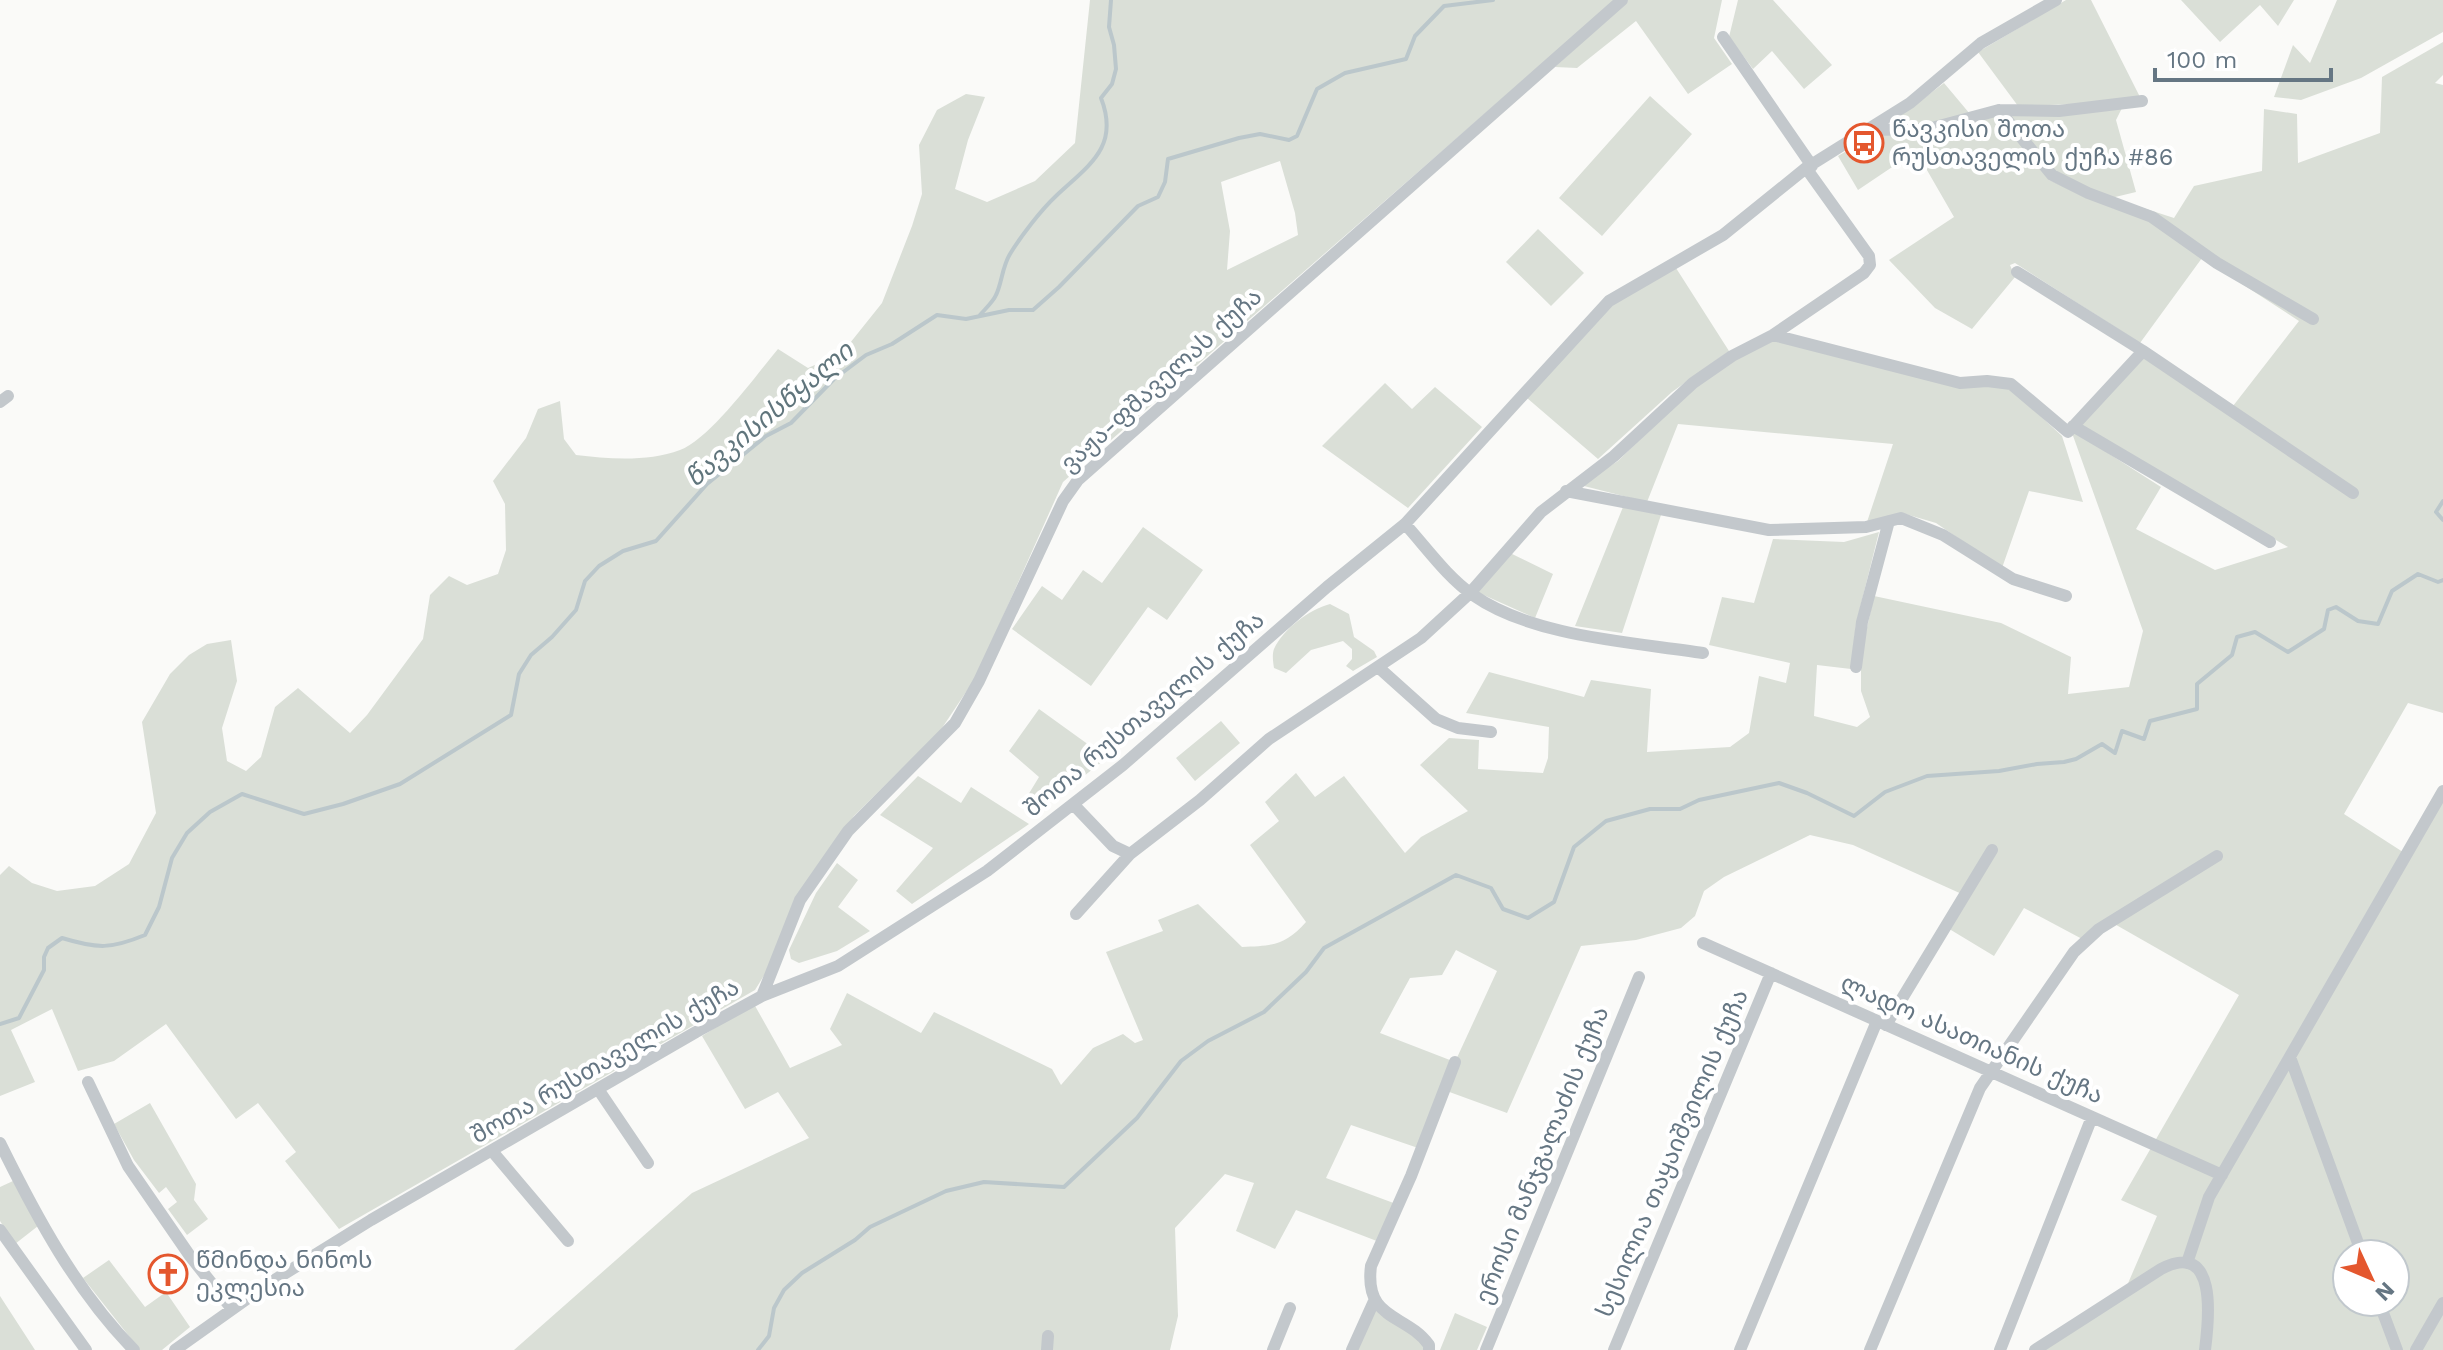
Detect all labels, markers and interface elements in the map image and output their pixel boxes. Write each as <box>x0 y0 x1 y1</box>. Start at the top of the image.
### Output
scale bar <box>2155 32 2331 82</box>
text: 100 m <box>2167 46 2237 74</box>
place label: წავკისი შოთა რუსთაველის ქუჩა #86 <box>1892 115 2173 171</box>
bus stop icon: წავკისი შოთა რუსთაველის ქუჩა #86 <box>1843 122 1885 164</box>
street label: ვაჟა-ფშაველას ქუჩა <box>1055 282 1267 478</box>
water label: წავკისისწყალი <box>679 335 860 494</box>
street label: შოთა რუსთაველის ქუჩა <box>1018 605 1270 823</box>
street label: ლადო ასათიანის ქუჩა <box>1837 968 2107 1110</box>
street label: შოთა რუსთაველის ქუჩა <box>466 973 744 1149</box>
street label: სესილია თაყაიშვილის ქუჩა <box>1590 985 1754 1321</box>
street label: ეროსი მანჯგალაძის ქუჩა <box>1469 1002 1615 1308</box>
north arrow <box>2331 1238 2411 1318</box>
place label: წმინდა ნინოს ეკლესია <box>196 1246 372 1302</box>
church icon: წმინდა ნინოს ეკლესია <box>147 1253 189 1295</box>
text: N <box>2370 1277 2400 1306</box>

